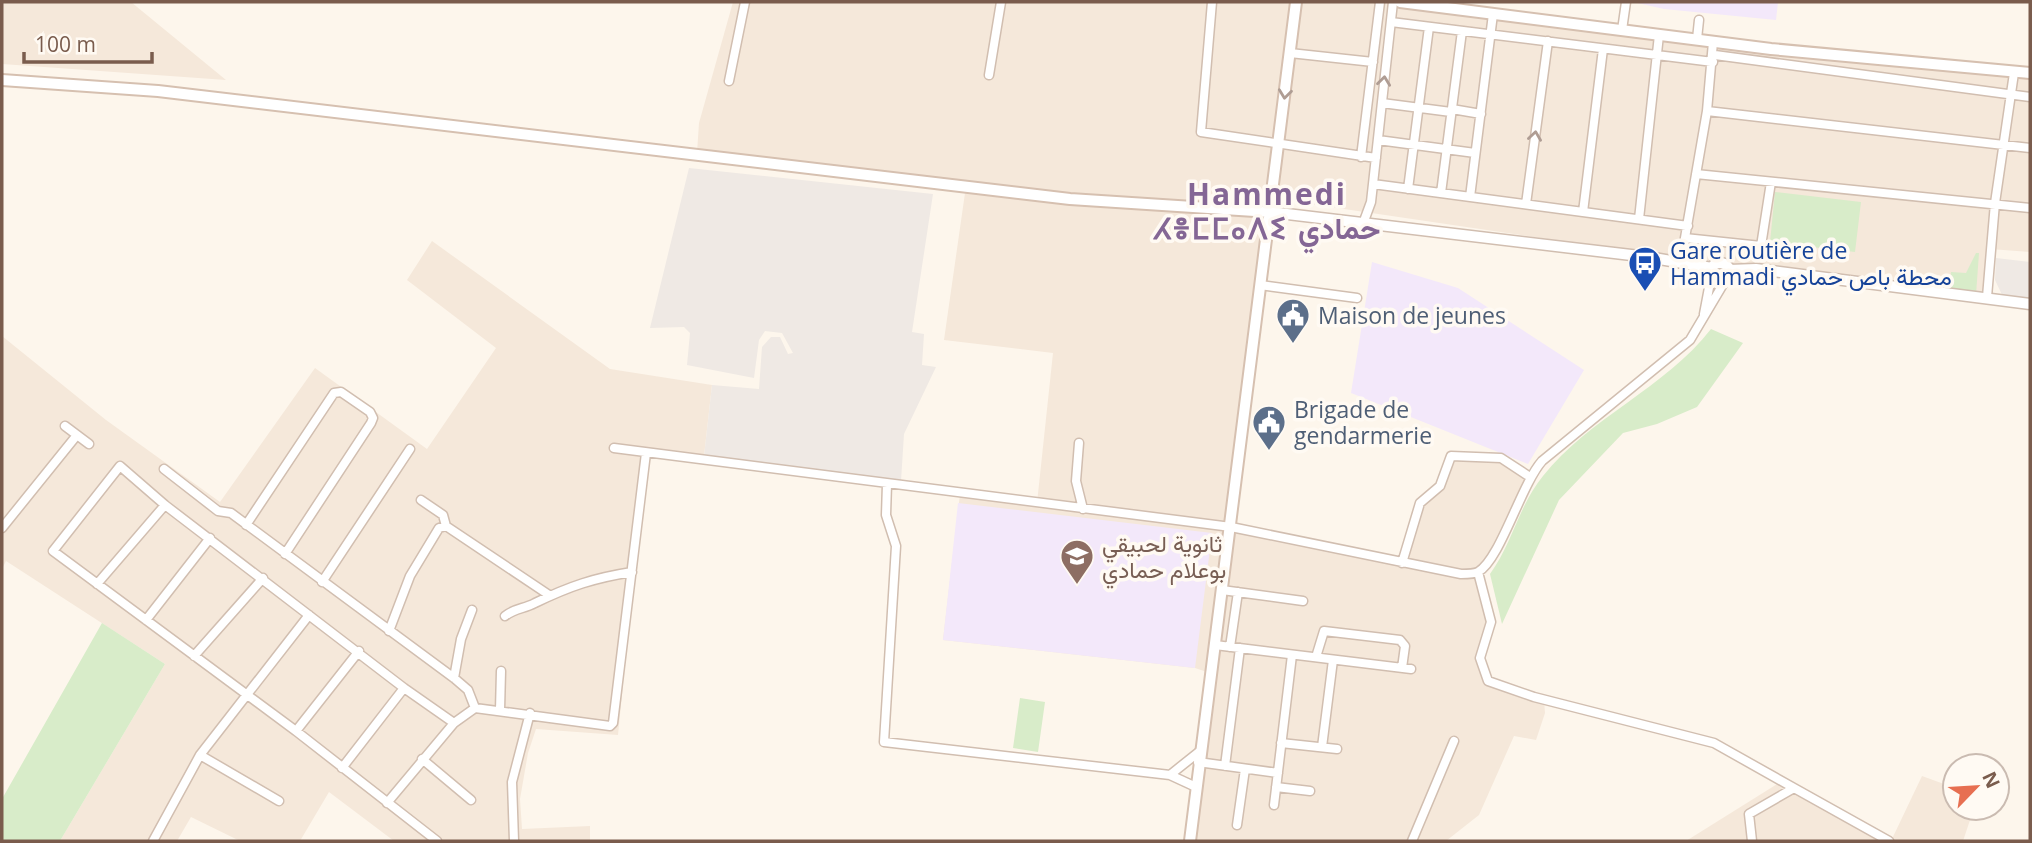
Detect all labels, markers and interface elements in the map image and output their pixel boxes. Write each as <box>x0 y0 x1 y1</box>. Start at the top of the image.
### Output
scale bar <box>24 21 152 65</box>
text: 100 m <box>35 30 96 58</box>
one-way arrow <box>1377 75 1392 87</box>
one-way arrow <box>1277 88 1292 100</box>
one-way arrow <box>1528 130 1543 142</box>
district label: Hammedi ⵃⴻⵎⵎⴰⴷⵉ حمادي <box>1153 173 1380 254</box>
place label: Gare routière de Hammadi محطة باص حمادي <box>1670 234 1952 296</box>
bus stop icon: Gare routière de Hammadi محطة باص حمادي <box>1626 244 1664 293</box>
public building icon: Maison de jeunes <box>1274 296 1312 345</box>
place label: Maison de jeunes <box>1318 299 1506 331</box>
place label: Brigade de gendarmerie <box>1294 393 1432 451</box>
public building icon: Brigade de gendarmerie <box>1250 403 1288 452</box>
place label: ثانوية لحبيقي بوعلام حمادي <box>1102 527 1226 589</box>
school or university icon: ثانوية لحبيقي بوعلام حمادي <box>1058 537 1096 586</box>
north arrow <box>1941 752 2011 822</box>
text: N <box>1976 767 2006 792</box>

